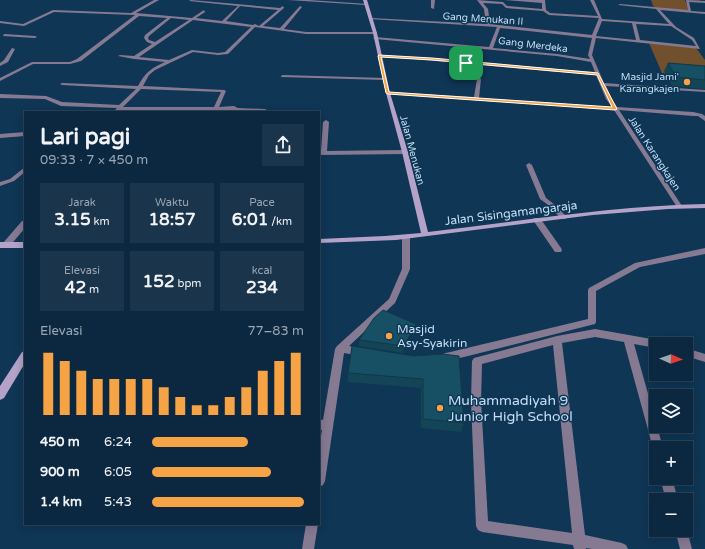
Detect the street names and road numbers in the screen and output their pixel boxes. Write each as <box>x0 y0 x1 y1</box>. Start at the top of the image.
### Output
street label: Gang Menukan II <box>442 10 524 28</box>
street label: Gang Merdeka <box>497 35 568 55</box>
street label: Jalan Menukan <box>397 114 427 186</box>
street label: Jalan Karangkajen <box>626 114 683 193</box>
street label: Jalan Sisingamangaraja <box>444 198 578 228</box>

